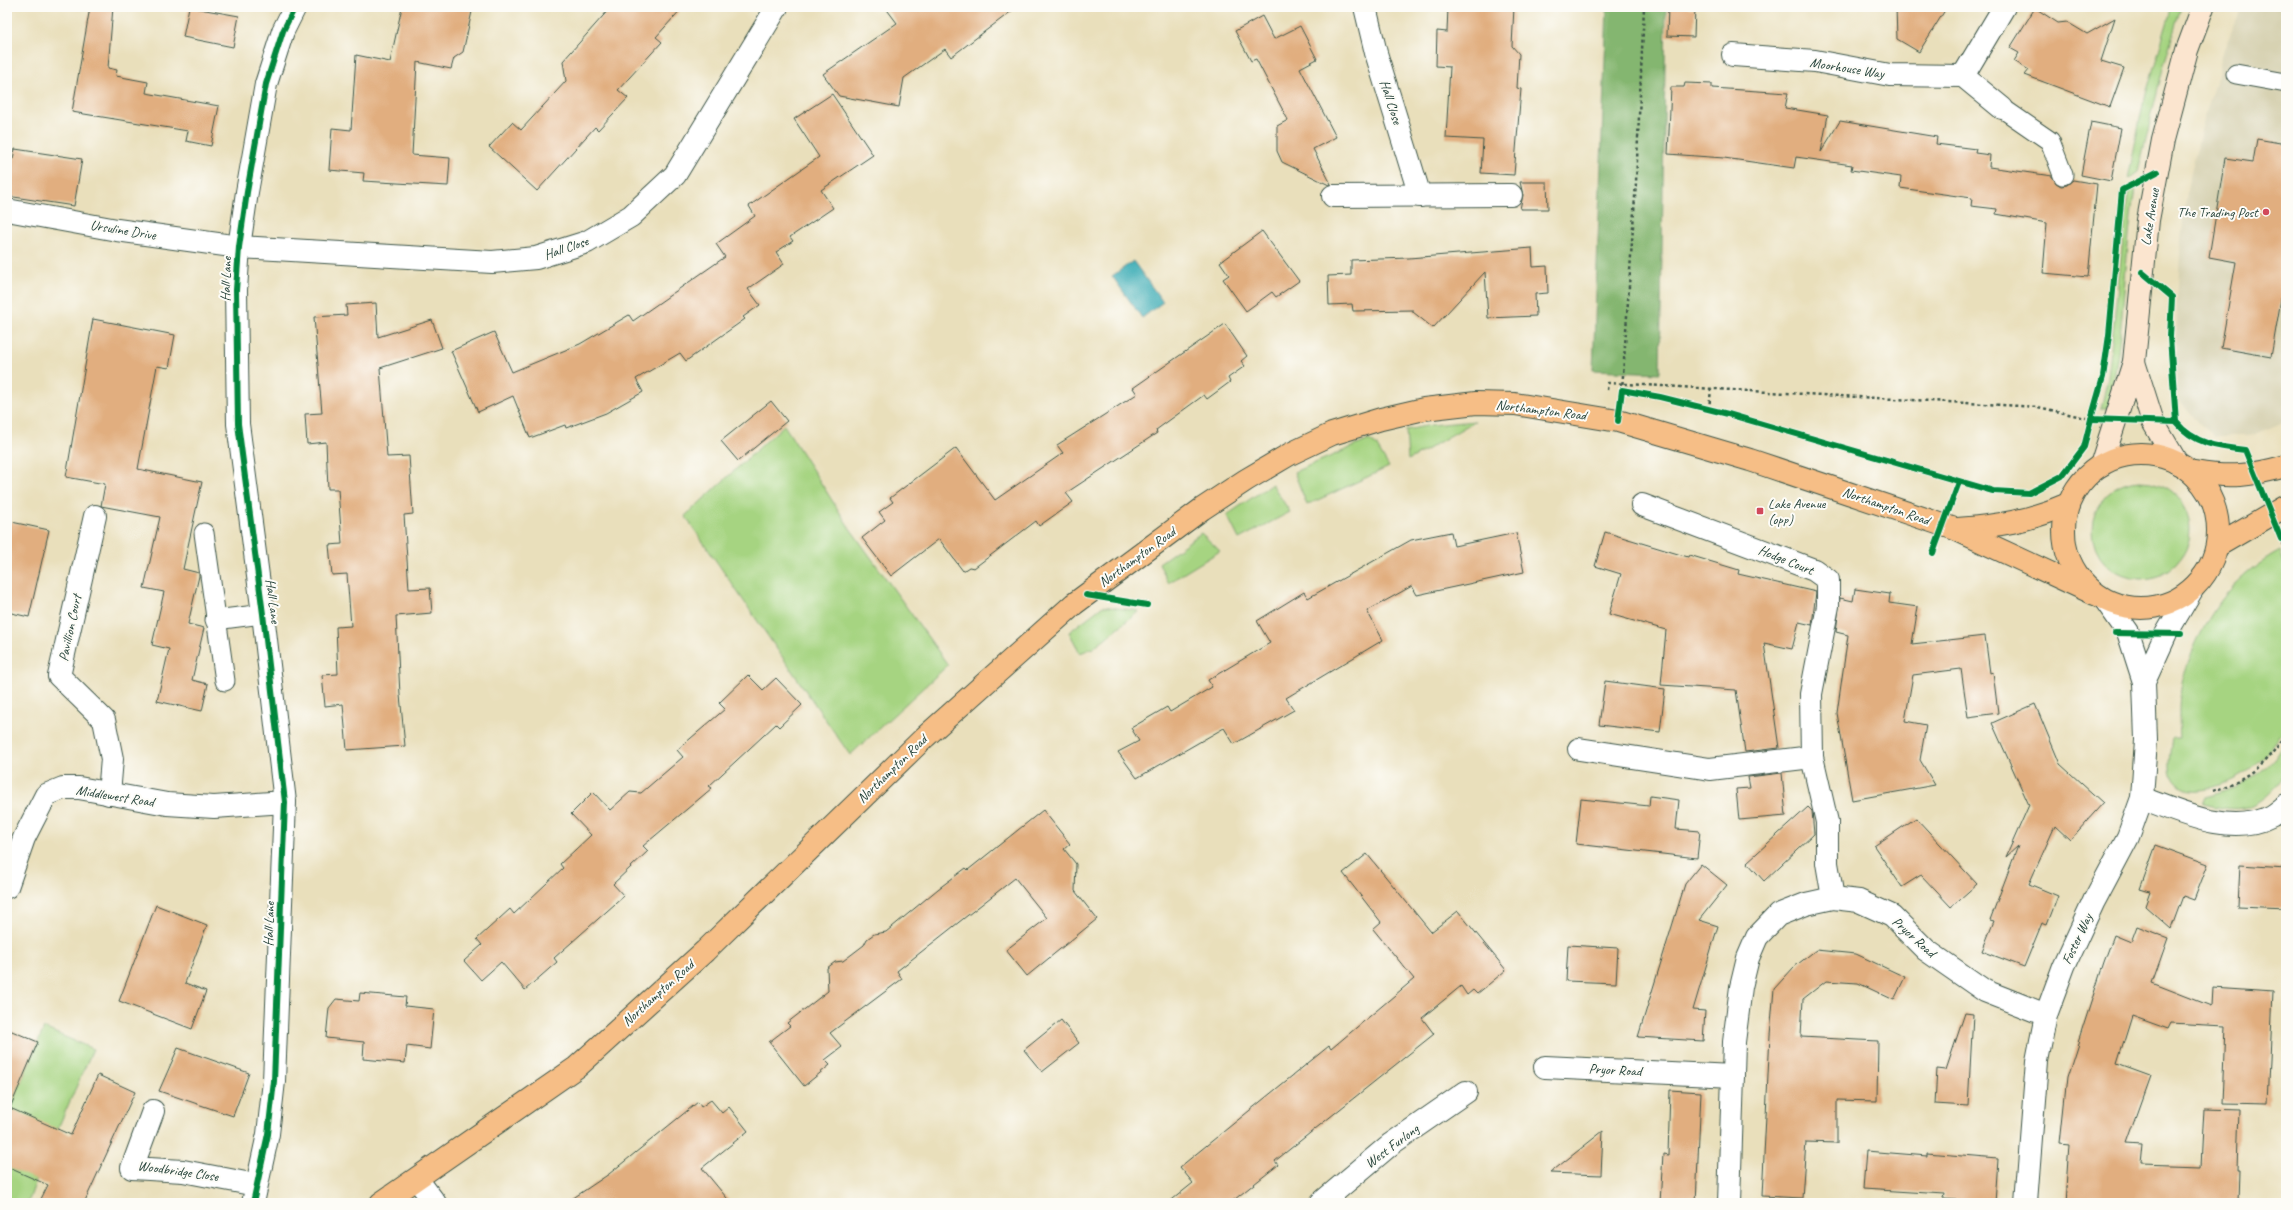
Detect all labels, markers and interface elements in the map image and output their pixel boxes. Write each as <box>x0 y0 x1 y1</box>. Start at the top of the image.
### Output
street label: Moorhouse Way <box>1809 54 1886 82</box>
street label: Hall Close <box>1376 78 1407 128</box>
street label: Lake Avenue <box>2137 186 2163 247</box>
place label: The Trading Post <box>2177 204 2259 221</box>
marker: The Trading Post <box>2261 207 2271 217</box>
street label: Ursuline Drive <box>89 216 158 244</box>
street label: Hall Close <box>542 232 592 263</box>
street label: Hall Lane <box>217 255 235 302</box>
street label: Northampton Road <box>1495 396 1590 424</box>
street label: Northampton Road <box>1840 483 1934 530</box>
place label: Lake Avenue (opp) <box>1768 495 1827 528</box>
marker: Lake Avenue (opp) <box>1755 506 1765 516</box>
street label: Northampton Road <box>1095 522 1181 591</box>
street label: Hodge Court <box>1756 541 1817 579</box>
street label: Hall Lane <box>262 578 284 626</box>
street label: Pavillion Court <box>55 591 86 663</box>
street label: Northampton Road <box>853 730 932 807</box>
street label: Middlewest Road <box>75 781 158 811</box>
street label: Hall Lane <box>260 900 278 947</box>
street label: Foster Way <box>2058 910 2097 967</box>
street label: Pryor Road <box>1889 913 1941 963</box>
street label: Northampton Road <box>619 955 699 1030</box>
street label: Pryor Road <box>1588 1060 1644 1080</box>
street label: West Furlong <box>1362 1120 1423 1172</box>
street label: Woodbridge Close <box>137 1157 221 1185</box>

